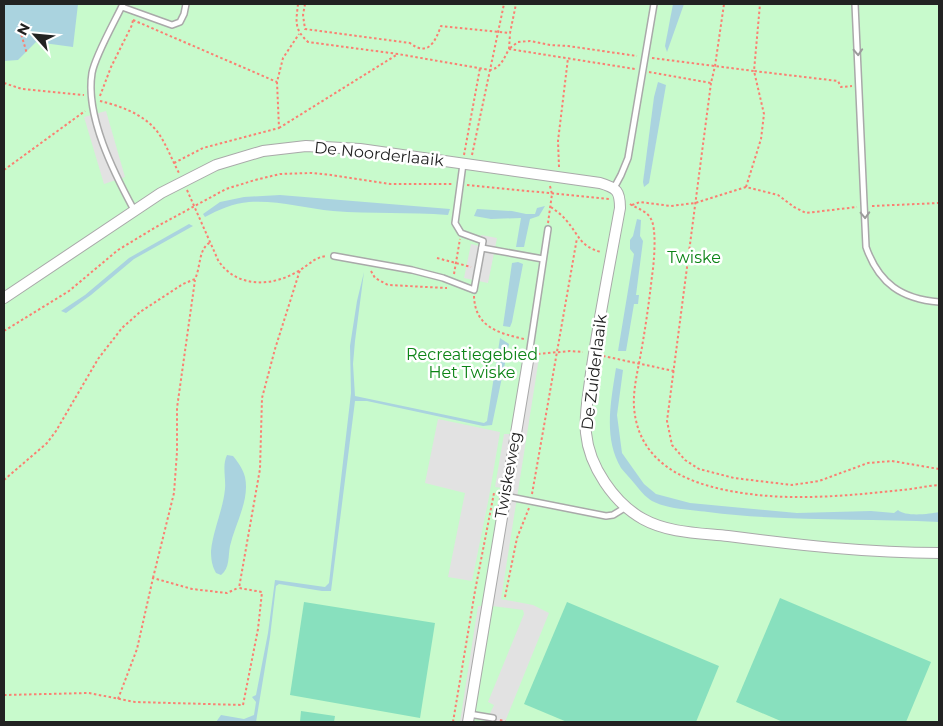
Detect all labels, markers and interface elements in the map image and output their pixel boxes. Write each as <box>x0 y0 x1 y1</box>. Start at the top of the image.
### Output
north arrow <box>10 10 60 60</box>
text: N <box>13 20 34 38</box>
one-way arrow <box>852 49 863 57</box>
street label: De Noorderlaaik <box>313 138 445 170</box>
one-way arrow <box>860 211 871 219</box>
park label: Twiske <box>667 248 721 267</box>
street label: De Zuiderlaaik <box>577 313 611 431</box>
park label: Recreatiegebied Het Twiske <box>406 345 538 382</box>
street label: Twiskeweg <box>491 430 525 520</box>

